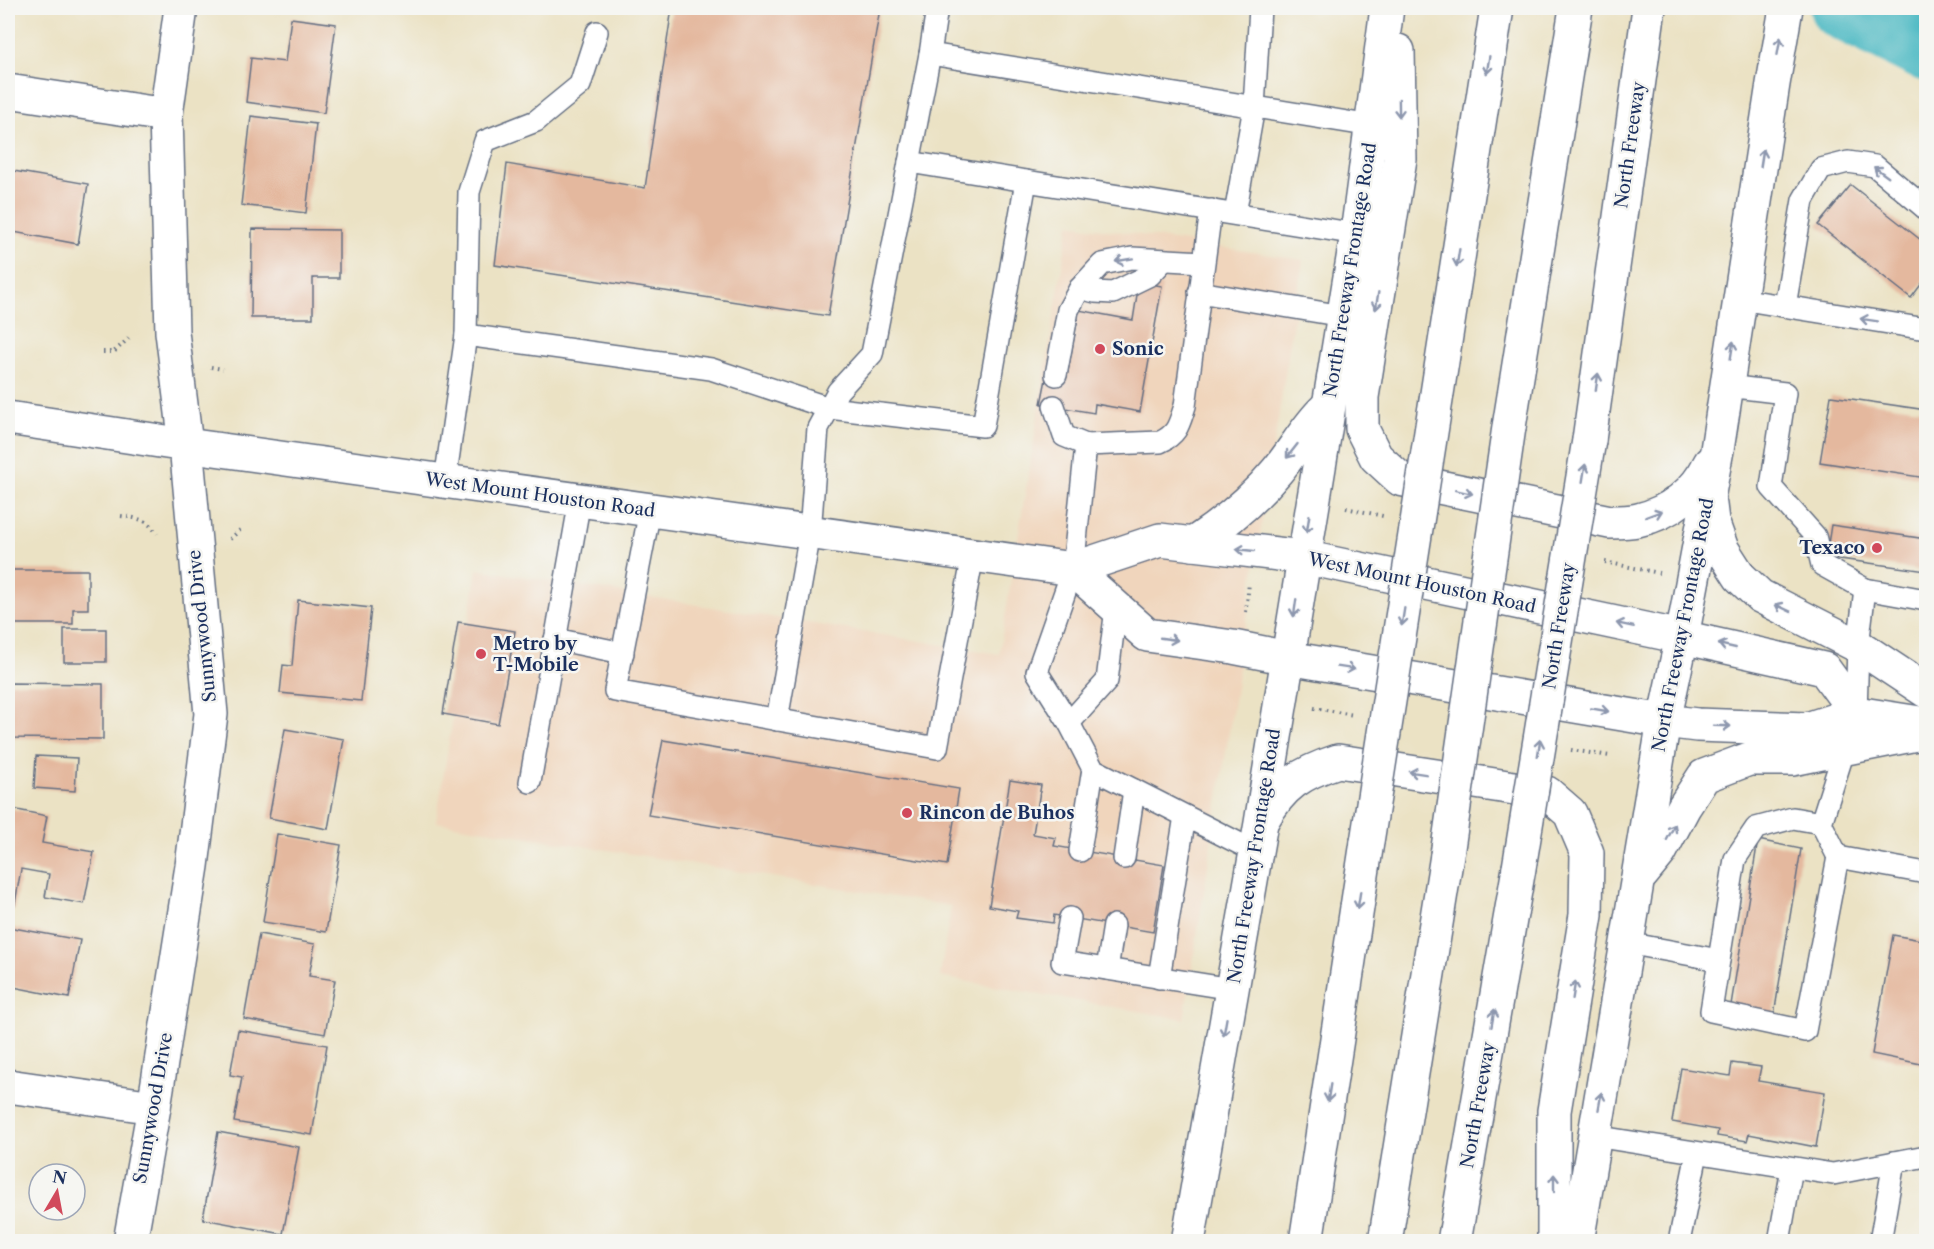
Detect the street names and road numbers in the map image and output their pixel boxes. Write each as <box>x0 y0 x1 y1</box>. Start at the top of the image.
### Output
street label: North Freeway <box>1610 79 1650 210</box>
street label: North Freeway Frontage Road <box>1319 141 1381 399</box>
street label: West Mount Houston Road <box>422 468 657 522</box>
street label: North Freeway Frontage Road <box>1648 496 1718 754</box>
street label: West Mount Houston Road <box>1305 548 1538 618</box>
street label: Sunnywood Drive <box>183 549 221 703</box>
street label: North Freeway <box>1538 560 1580 691</box>
street label: North Freeway Frontage Road <box>1223 727 1285 985</box>
street label: Sunnywood Drive <box>129 1031 177 1185</box>
street label: North Freeway <box>1456 1039 1500 1170</box>

